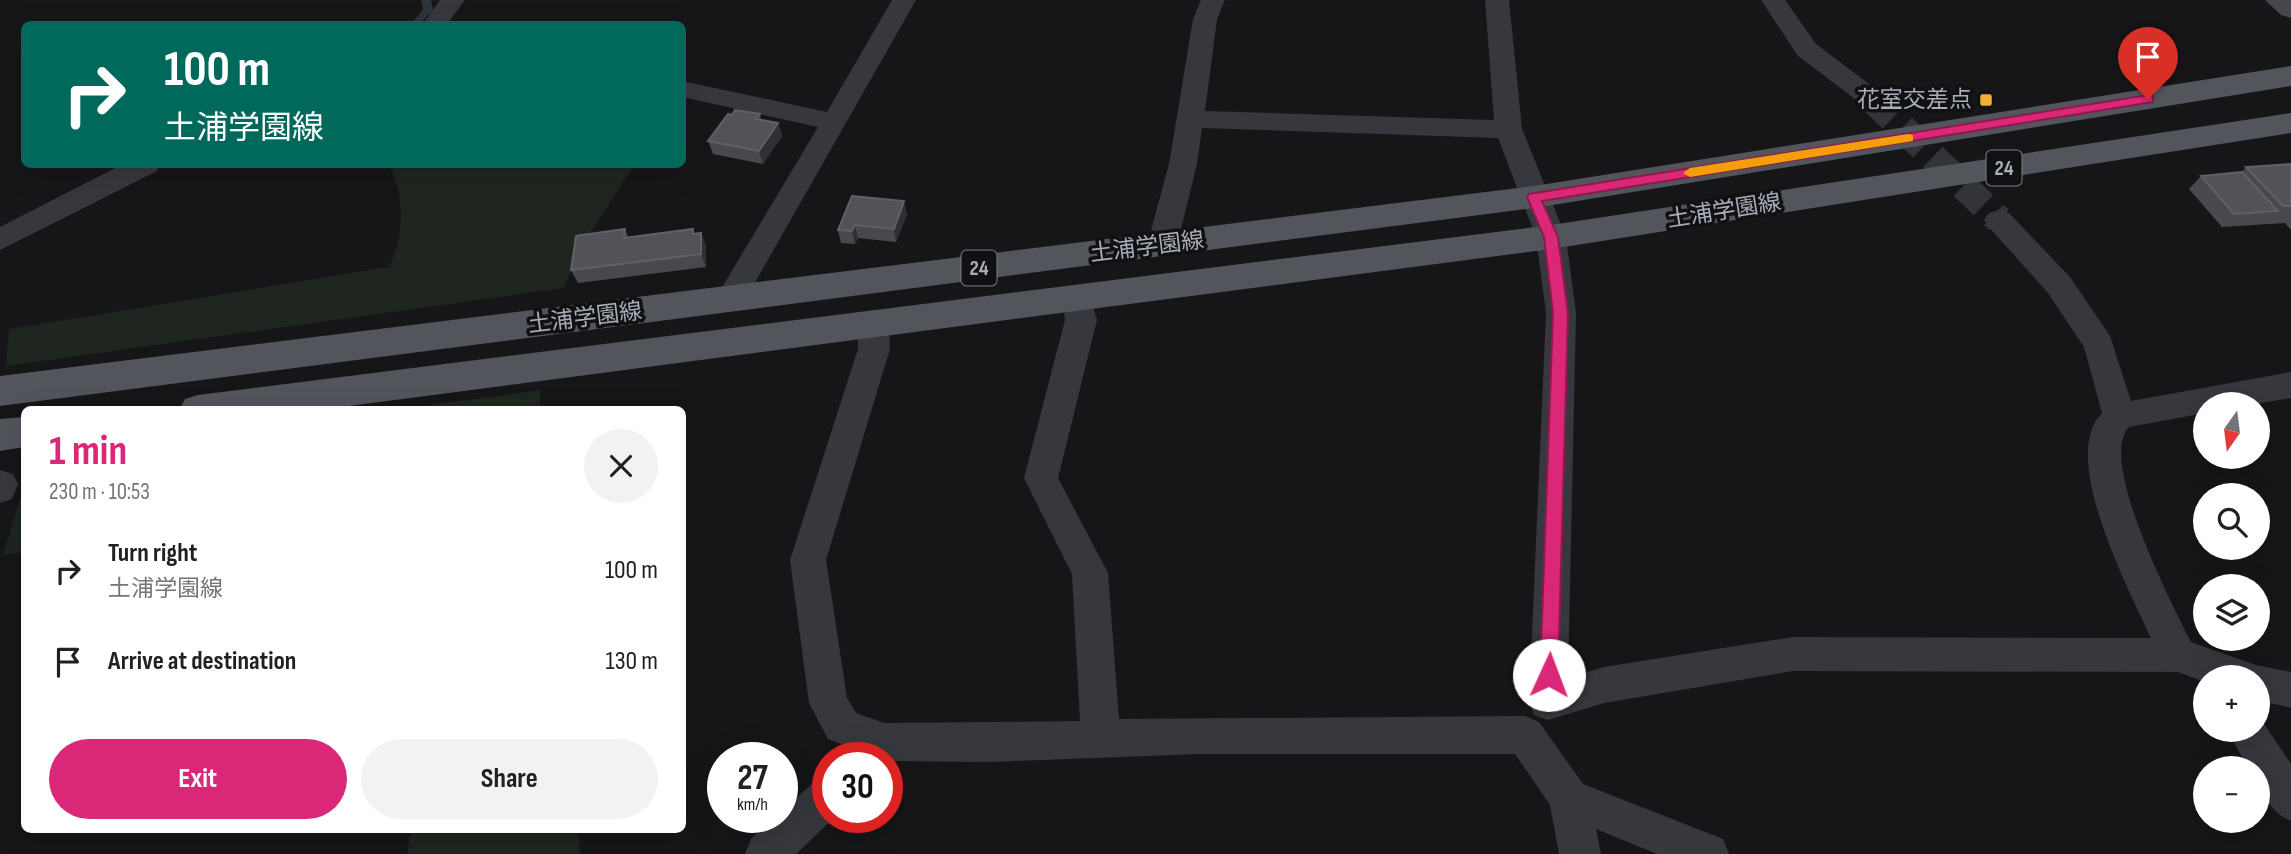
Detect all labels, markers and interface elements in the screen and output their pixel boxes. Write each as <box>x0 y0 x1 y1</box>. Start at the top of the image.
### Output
pin <box>2118 27 2178 99</box>
icon: arrive <box>2129 38 2167 76</box>
text: 100 m <box>164 41 270 100</box>
icon: right <box>49 49 140 140</box>
place label: 花室交差点 <box>1857 86 1972 114</box>
marker: 花室交差点 <box>1978 92 1994 108</box>
text: 土浦学園線 <box>164 109 324 148</box>
road number: 24 <box>1986 150 2022 186</box>
street label: 土浦学園線 <box>1665 188 1783 234</box>
street label: 土浦学園線 <box>1088 226 1206 268</box>
road number: 24 <box>962 250 996 286</box>
street label: 土浦学園線 <box>526 297 644 339</box>
north arrow <box>2193 392 2270 469</box>
map controls <box>2193 392 2270 833</box>
text: 1 min <box>49 426 127 477</box>
button: close <box>584 429 658 503</box>
text: 230 m · 10:53 <box>49 478 150 506</box>
button: search <box>2193 483 2270 560</box>
text: Turn right <box>108 538 197 569</box>
icon: right <box>49 552 87 590</box>
text: 100 m <box>605 555 658 586</box>
button: layers <box>2193 574 2270 651</box>
text: 土浦学園線 <box>108 575 223 603</box>
position arrow <box>1512 638 1586 712</box>
icon: arrive <box>49 643 87 681</box>
text: Arrive at destination <box>108 646 296 677</box>
text: 130 m <box>606 646 658 677</box>
button: + <box>2193 665 2270 742</box>
button: Exit <box>49 739 347 819</box>
button: Share <box>361 739 658 819</box>
speed limit sign: 30 <box>812 742 903 833</box>
button: − <box>2193 756 2270 833</box>
text: 27 <box>737 757 768 800</box>
text: km/h <box>737 794 768 815</box>

